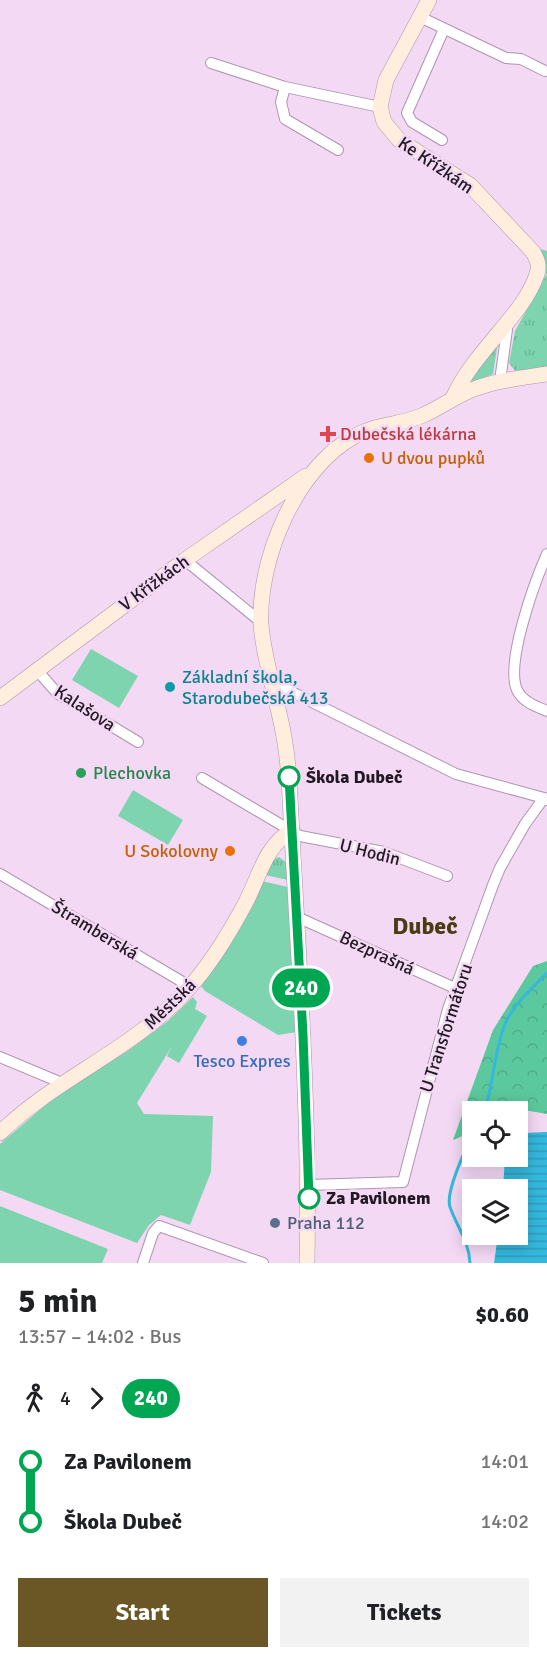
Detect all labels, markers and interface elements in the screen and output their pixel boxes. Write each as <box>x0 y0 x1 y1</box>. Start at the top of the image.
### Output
street label: Ke Křížkám <box>394 132 478 198</box>
place label: Dubečská lékárna <box>340 423 476 445</box>
marker: Dubečská lékárna <box>321 427 335 441</box>
place label: U dvou pupků <box>381 447 485 469</box>
marker: U dvou pupků <box>362 451 376 465</box>
street label: V Křížkách <box>115 550 193 616</box>
place label: Základní škola, Starodubečská 413 <box>182 666 329 709</box>
street label: Kalašova <box>50 680 120 736</box>
marker: Základní škola, Starodubečská 413 <box>163 680 177 694</box>
place label: Plechovka <box>93 762 171 784</box>
marker: Plechovka <box>74 766 88 780</box>
marker: Škola Dubeč <box>278 766 300 788</box>
place label: Škola Dubeč <box>306 766 403 788</box>
street label: U Hodin <box>337 834 403 870</box>
place label: U Sokolovny <box>124 840 219 862</box>
marker: U Sokolovny <box>223 844 237 858</box>
street label: Štramberská <box>48 895 142 965</box>
district label: Dubeč <box>392 911 458 941</box>
street label: Bezprašná <box>336 926 418 980</box>
street label: U Transformátoru <box>415 961 477 1095</box>
line badge: 240 <box>266 968 336 1008</box>
street label: Městská <box>139 974 201 1034</box>
text: 240 <box>284 975 318 1001</box>
marker: Tesco Expres <box>235 1034 249 1048</box>
place label: Tesco Expres <box>193 1050 291 1072</box>
map controls <box>462 1101 528 1245</box>
button: locate <box>462 1101 528 1167</box>
button: layers <box>462 1179 528 1245</box>
marker: Za Pavilonem <box>298 1187 320 1209</box>
place label: Za Pavilonem <box>326 1187 430 1209</box>
place label: Praha 112 <box>287 1212 365 1234</box>
marker: Praha 112 <box>268 1216 282 1230</box>
text: 5 min <box>18 1281 98 1322</box>
text: $0.60 <box>475 1301 529 1328</box>
text: 13:57 – 14:02 · Bus <box>18 1324 181 1349</box>
icon: walk <box>18 1382 51 1415</box>
icon: forward <box>80 1382 113 1415</box>
text: 240 <box>134 1385 168 1411</box>
text: 4 <box>60 1386 71 1411</box>
text: Za Pavilonem <box>64 1448 192 1475</box>
text: 14:01 <box>480 1449 529 1474</box>
text: Škola Dubeč <box>64 1508 182 1535</box>
text: 14:02 <box>480 1509 529 1534</box>
button: Start <box>18 1578 268 1647</box>
button: Tickets <box>280 1578 529 1647</box>

